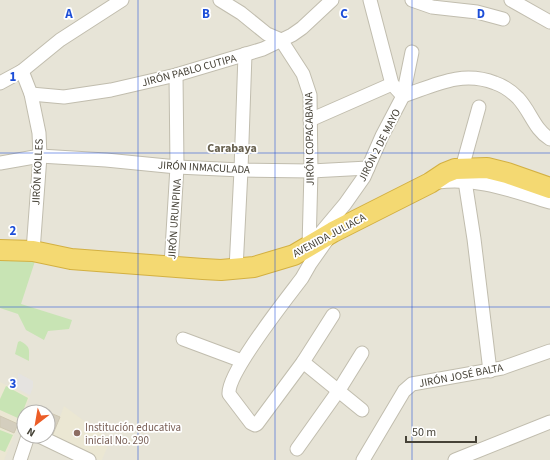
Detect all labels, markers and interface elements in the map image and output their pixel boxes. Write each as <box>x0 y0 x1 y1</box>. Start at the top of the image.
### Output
text: A <box>64 5 73 23</box>
text: B <box>202 5 210 23</box>
text: C <box>340 5 348 23</box>
text: D <box>477 5 485 23</box>
street label: JIRÓN PABLO CUTIPA <box>140 51 238 90</box>
text: 1 <box>10 68 17 86</box>
street label: JIRÓN COPACABANA <box>301 92 318 186</box>
street label: JIRÓN 2 DE MAYO <box>355 106 404 184</box>
street label: JIRÓN KOLLES <box>28 138 47 206</box>
district label: Carabaya <box>207 140 257 157</box>
street label: JIRÓN INMACULADA <box>158 158 250 177</box>
street label: JIRÓN URUNPINA <box>164 178 185 260</box>
street label: AVENIDA JULIACA <box>290 210 368 261</box>
text: 2 <box>10 222 17 240</box>
street label: JIRÓN JOSÉ BALTA <box>418 360 504 391</box>
text: 3 <box>10 375 17 393</box>
north arrow <box>16 404 56 444</box>
scale bar <box>406 418 476 444</box>
place label: Institución educativa inicial No. 290 <box>85 420 181 448</box>
text: N <box>24 424 38 440</box>
text: 50 m <box>412 424 436 441</box>
marker: Institución educativa inicial No. 290 <box>72 428 82 438</box>

